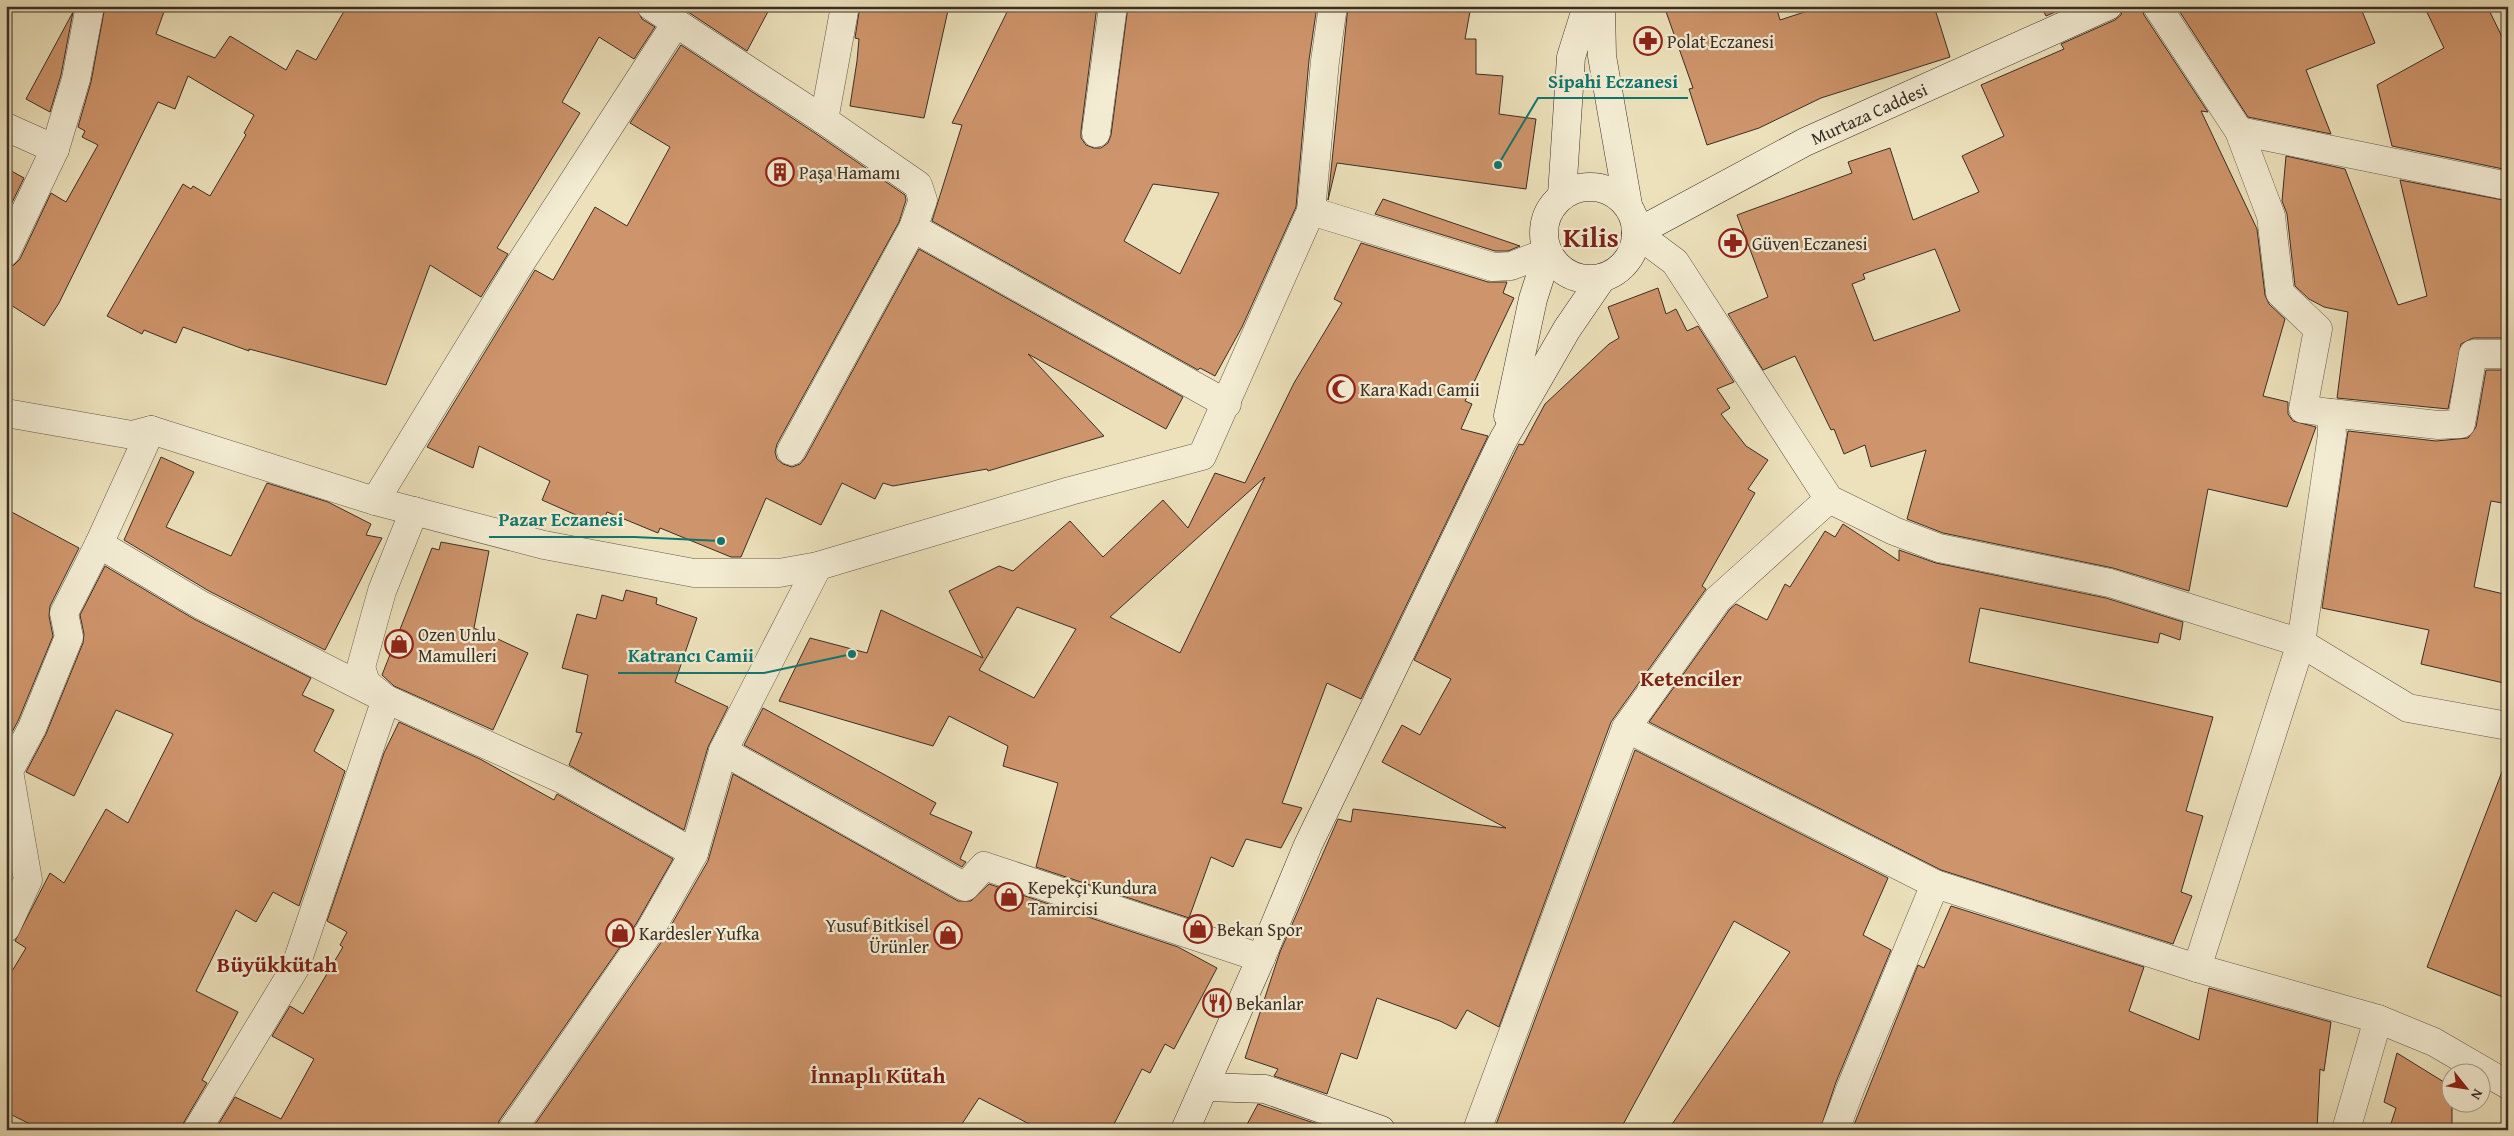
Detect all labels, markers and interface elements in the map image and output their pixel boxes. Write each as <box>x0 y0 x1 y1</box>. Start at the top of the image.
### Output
pharmacy icon: Polat Eczanesi <box>1633 26 1663 56</box>
place label: Polat Eczanesi <box>1667 28 1774 55</box>
callout: Sipahi Eczanesi <box>1538 64 1688 98</box>
text: Sipahi Eczanesi <box>1548 67 1678 95</box>
street label: Murtaza Caddesi <box>1806 75 1932 151</box>
building icon: Paşa Hamamı <box>765 157 795 187</box>
place label: Paşa Hamamı <box>799 159 900 186</box>
district label: Kilis <box>1563 216 1619 257</box>
pharmacy icon: Güven Eczanesi <box>1718 228 1748 258</box>
place label: Güven Eczanesi <box>1752 230 1868 257</box>
mosque icon: Kara Kadı Camii <box>1326 374 1356 404</box>
place label: Kara Kadı Camii <box>1360 376 1480 403</box>
callout: Pazar Eczanesi <box>489 503 634 537</box>
text: Pazar Eczanesi <box>499 505 624 533</box>
place label: Ozen Unlu Mamulleri <box>418 621 497 669</box>
shop icon: Ozen Unlu Mamulleri <box>384 629 414 659</box>
callout: Katrancı Camii <box>618 639 764 673</box>
text: Katrancı Camii <box>628 641 754 669</box>
district label: Ketenciler <box>1640 662 1742 694</box>
place label: Kepekçi Kundura Tamircisi <box>1028 874 1157 922</box>
shop icon: Kepekçi Kundura Tamircisi <box>994 882 1024 912</box>
place label: Yusuf Bitkisel Ürünler <box>825 912 930 960</box>
shop icon: Bekan Spor <box>1183 914 1213 944</box>
place label: Bekan Spor <box>1217 916 1303 943</box>
shop icon: Kardesler Yufka <box>605 918 635 948</box>
place label: Kardesler Yufka <box>639 920 760 947</box>
shop icon: Yusuf Bitkisel Ürünler <box>933 920 963 950</box>
district label: Büyükkütah <box>217 948 337 980</box>
restaurant icon: Bekanlar <box>1202 988 1232 1018</box>
place label: Bekanlar <box>1236 990 1304 1017</box>
district label: İnnaplı Kütah <box>811 1059 945 1091</box>
north arrow <box>2442 1064 2492 1114</box>
text: N <box>2466 1085 2488 1104</box>

